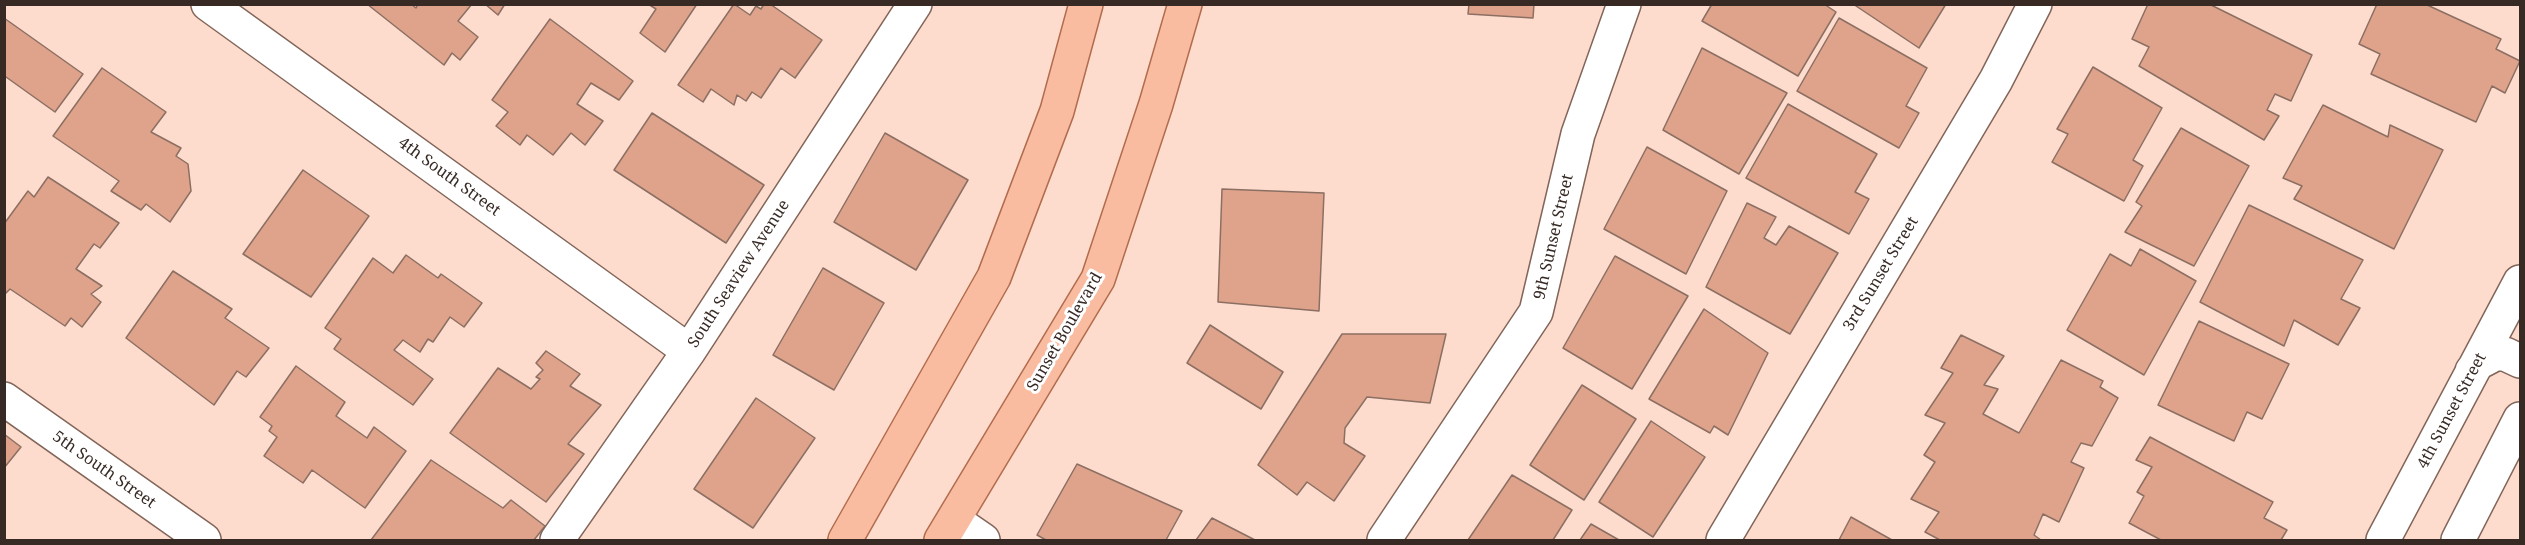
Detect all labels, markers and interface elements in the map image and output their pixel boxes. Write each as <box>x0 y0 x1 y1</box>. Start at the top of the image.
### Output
street label: 4th South Street <box>394 134 504 220</box>
street label: 9th Sunset Street <box>1530 172 1578 302</box>
street label: South Seaview Avenue <box>684 196 794 352</box>
street label: 3rd Sunset Street <box>1839 213 1923 335</box>
street label: Sunset Boulevard <box>1023 269 1107 395</box>
street label: 4th Sunset Street <box>2413 350 2491 472</box>
street label: 5th South Street <box>49 427 159 513</box>

